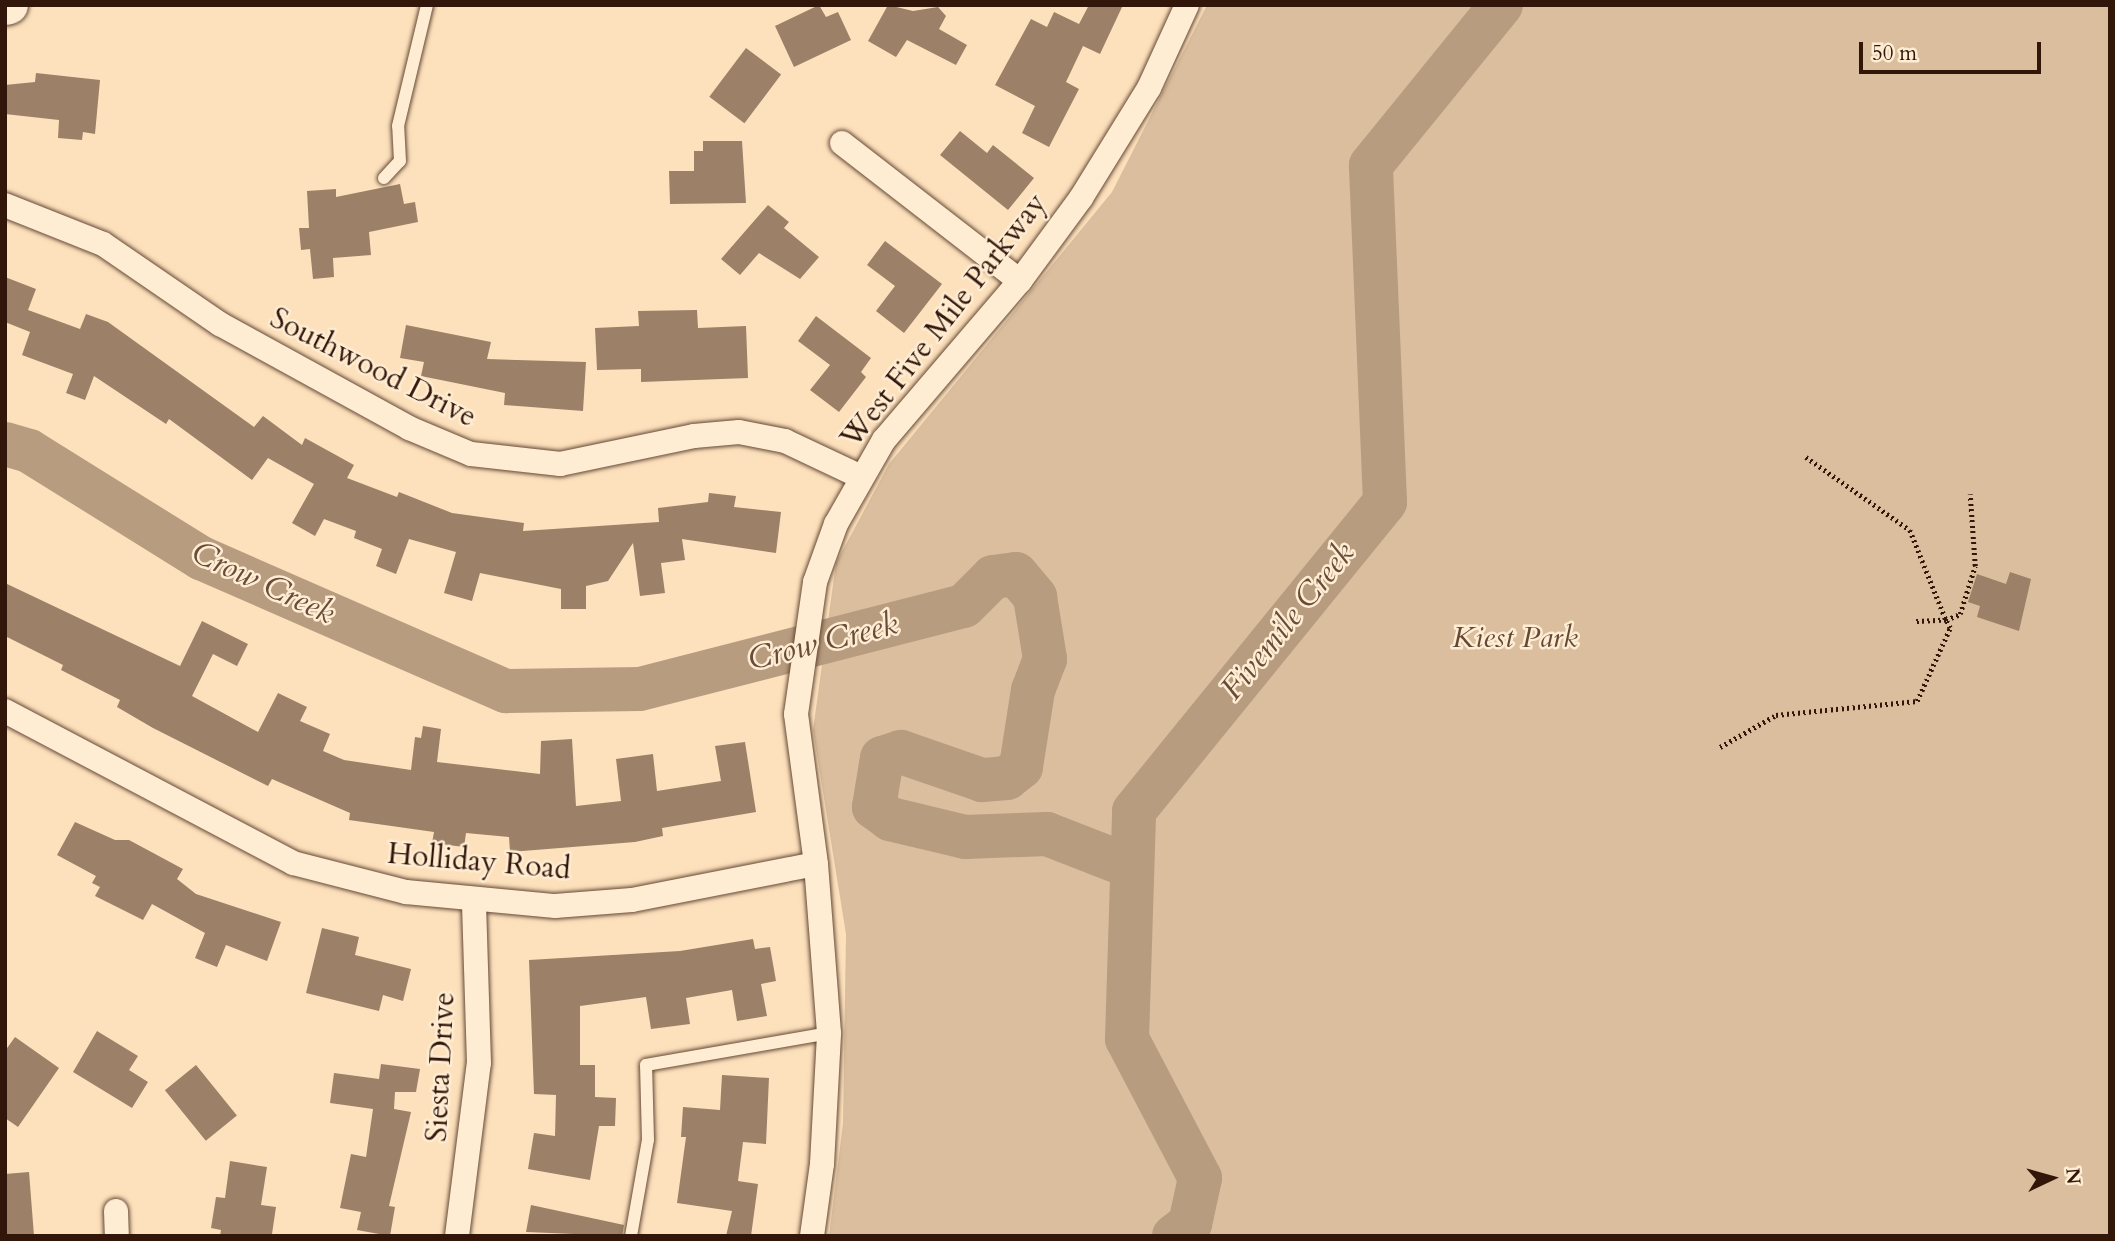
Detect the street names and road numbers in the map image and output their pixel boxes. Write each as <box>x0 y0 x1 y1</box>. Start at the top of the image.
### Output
street label: West Five Mile Parkway <box>833 186 1055 456</box>
street label: Southwood Drive <box>264 300 482 436</box>
street label: Holliday Road <box>386 836 572 888</box>
street label: Siesta Drive <box>419 991 463 1143</box>

